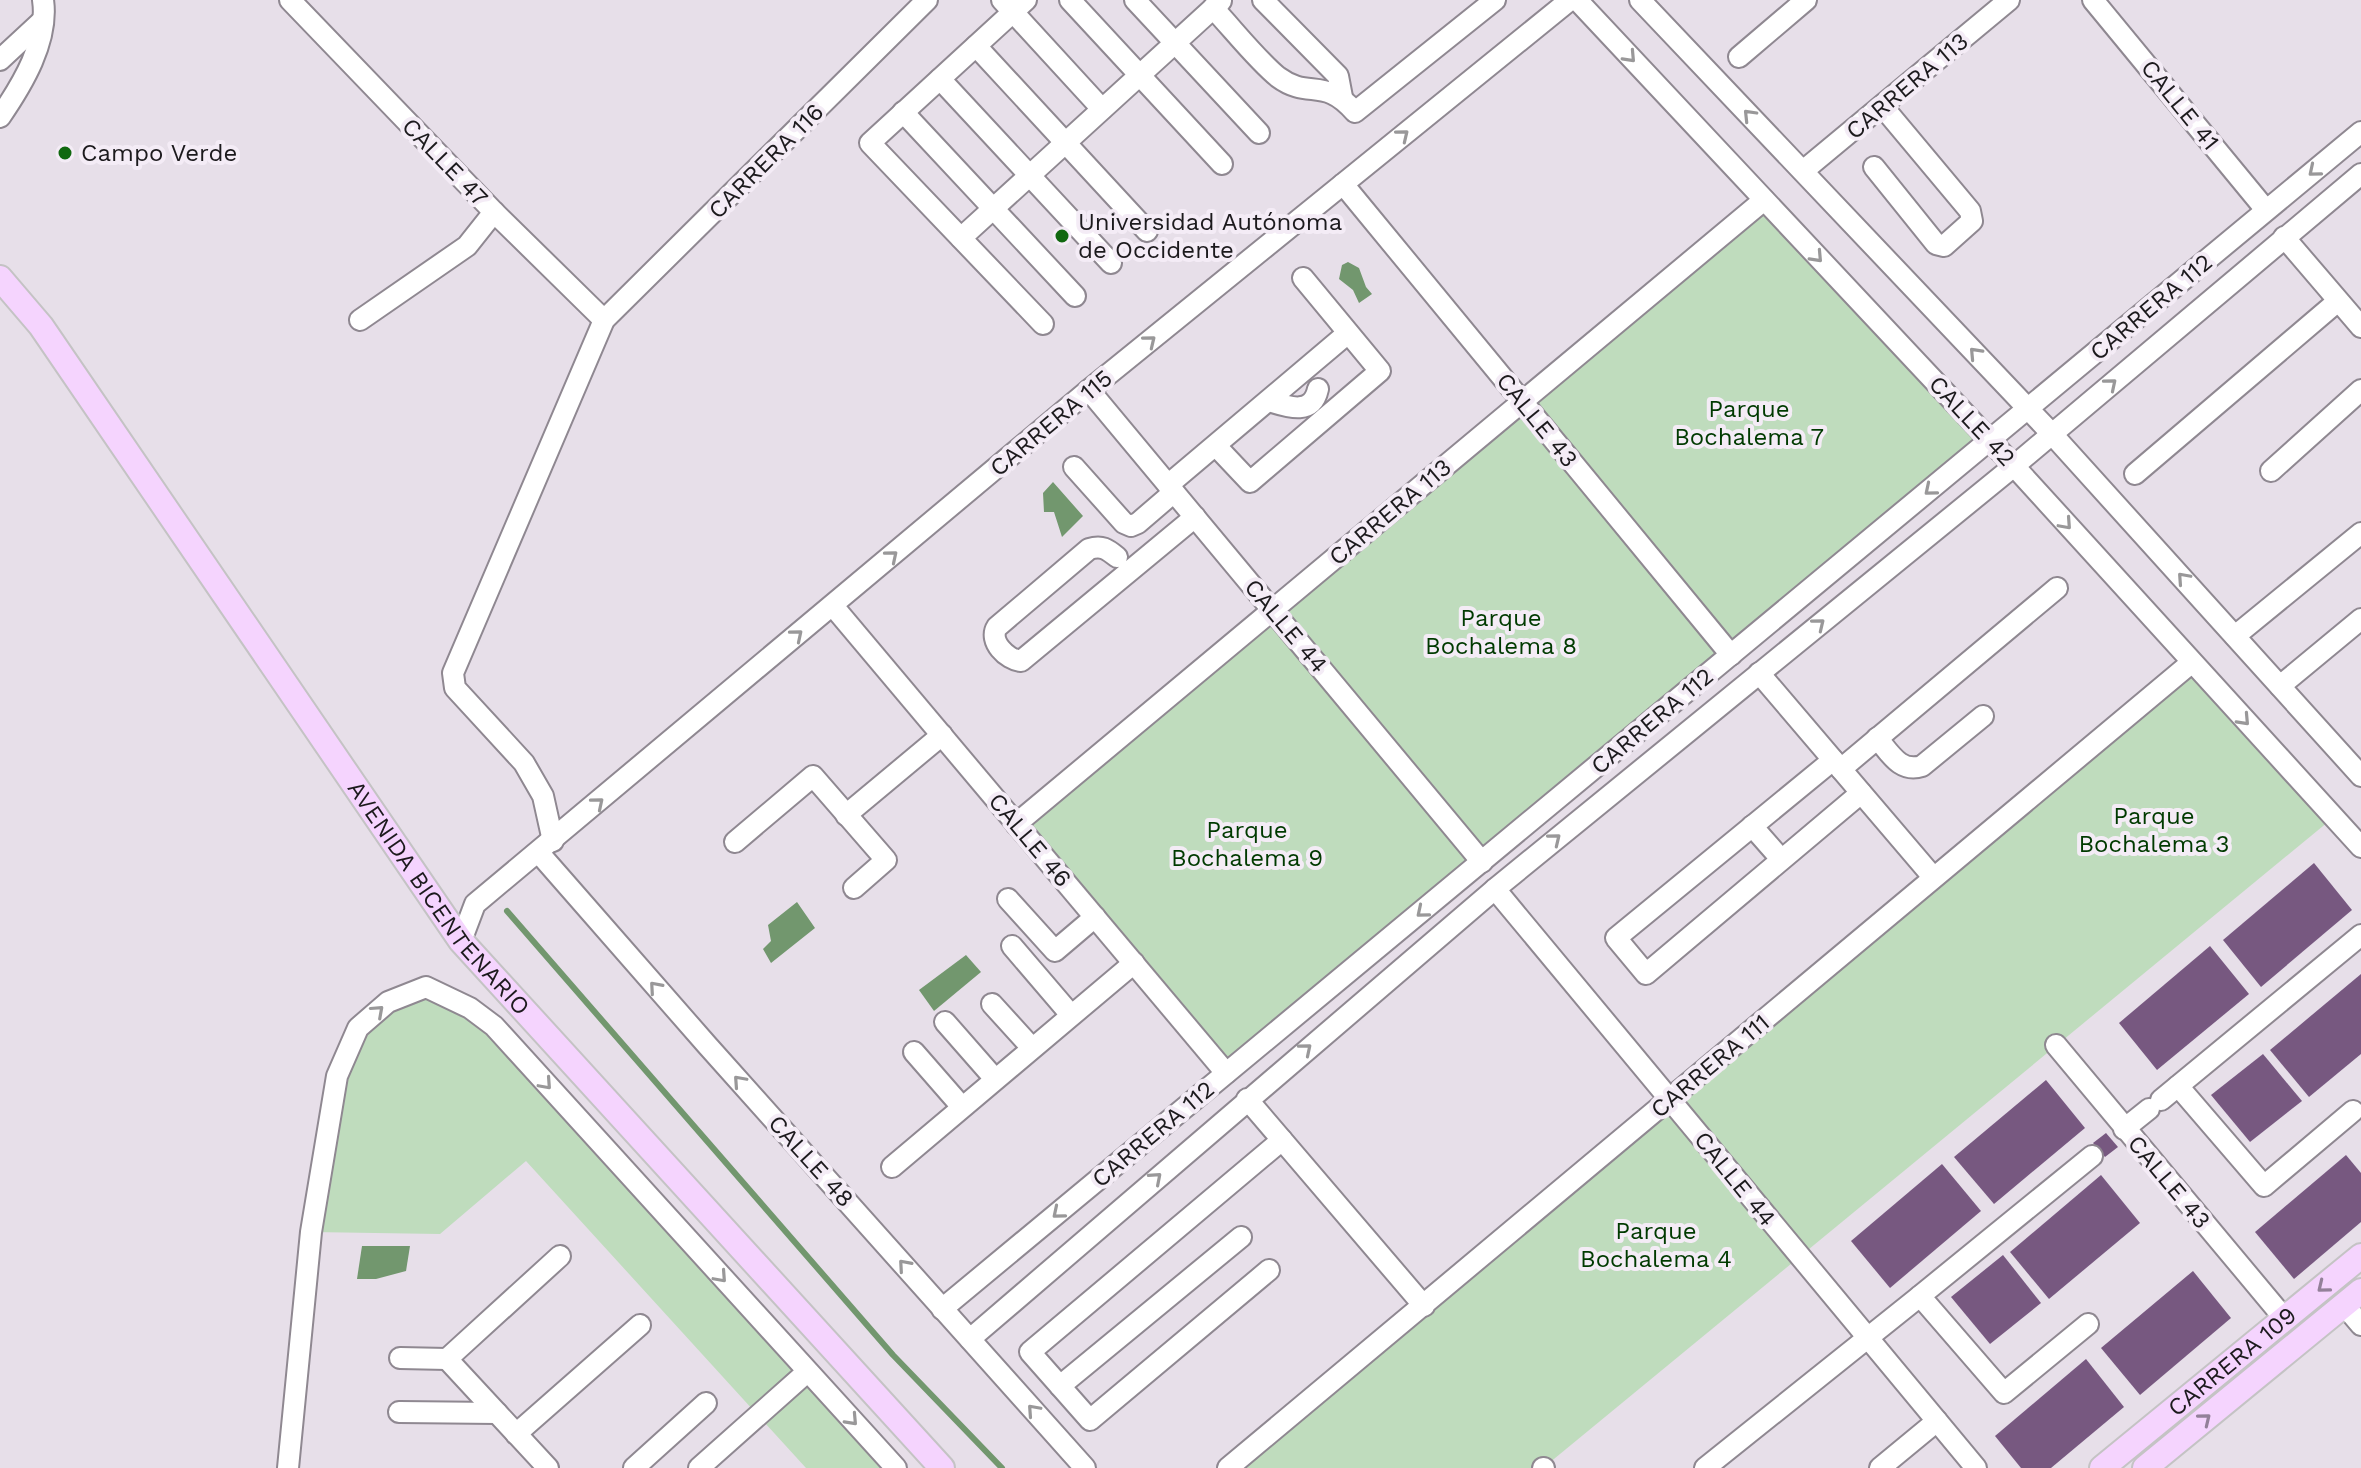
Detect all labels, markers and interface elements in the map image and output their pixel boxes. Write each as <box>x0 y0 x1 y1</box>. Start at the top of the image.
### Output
street label: CARRERA 113 <box>1840 27 1974 145</box>
one-way arrow <box>1621 48 1635 62</box>
street label: CALLE 41 <box>2135 54 2225 156</box>
street label: CARRERA 116 <box>703 98 829 224</box>
one-way arrow <box>1744 110 1759 124</box>
street label: CALLE 47 <box>396 112 494 212</box>
one-way arrow <box>1394 130 1409 145</box>
place label: Campo Verde <box>81 139 237 167</box>
marker: Campo Verde <box>56 144 74 162</box>
one-way arrow <box>2308 161 2323 176</box>
place label: Universidad Autónoma de Occidente <box>1078 208 1342 264</box>
marker: Universidad Autónoma de Occidente <box>1053 227 1071 245</box>
one-way arrow <box>1807 248 1822 262</box>
street label: CARRERA 112 <box>2084 248 2218 366</box>
one-way arrow <box>1140 336 1155 351</box>
one-way arrow <box>1969 348 1984 362</box>
street label: CARRERA 115 <box>984 364 1118 482</box>
street label: CALLE 43 <box>1491 367 1583 473</box>
street label: CALLE 42 <box>1923 370 2021 472</box>
one-way arrow <box>2102 379 2116 394</box>
park label: Parque Bochalema 7 <box>1674 395 1824 451</box>
street label: CARRERA 113 <box>1323 453 1457 571</box>
one-way arrow <box>1924 481 1939 495</box>
one-way arrow <box>2057 514 2071 529</box>
one-way arrow <box>883 551 898 566</box>
street label: CALLE 44 <box>1239 573 1333 679</box>
one-way arrow <box>2178 573 2192 588</box>
park label: Parque Bochalema 8 <box>1425 604 1577 660</box>
one-way arrow <box>1810 619 1825 633</box>
one-way arrow <box>788 630 803 645</box>
street label: CARRERA 112 <box>1585 662 1719 780</box>
one-way arrow <box>2235 711 2250 725</box>
street label: AVENIDA BICENTENARIO <box>342 775 536 1021</box>
street label: CALLE 46 <box>983 787 1077 893</box>
one-way arrow <box>589 798 604 813</box>
park label: Parque Bochalema 3 <box>2078 802 2230 858</box>
park label: Parque Bochalema 9 <box>1171 816 1323 872</box>
one-way arrow <box>1546 835 1561 849</box>
one-way arrow <box>1416 902 1431 917</box>
one-way arrow <box>651 981 665 996</box>
one-way arrow <box>369 1006 383 1020</box>
street label: CARRERA 111 <box>1645 1008 1775 1124</box>
one-way arrow <box>1297 1044 1312 1058</box>
one-way arrow <box>536 1074 551 1089</box>
one-way arrow <box>734 1075 748 1090</box>
street label: CARRERA 112 <box>1086 1075 1220 1193</box>
street label: CALLE 48 <box>762 1109 860 1213</box>
street label: CALLE 44 <box>1688 1126 1782 1232</box>
street label: CALLE 43 <box>2122 1130 2216 1234</box>
one-way arrow <box>1146 1173 1161 1188</box>
one-way arrow <box>1053 1203 1068 1217</box>
park label: Parque Bochalema 4 <box>1580 1217 1732 1273</box>
one-way arrow <box>899 1260 914 1275</box>
one-way arrow <box>711 1267 725 1282</box>
one-way arrow <box>2317 1277 2332 1292</box>
street label: CARRERA 109 <box>2162 1301 2302 1422</box>
one-way arrow <box>1028 1404 1043 1419</box>
one-way arrow <box>842 1411 857 1425</box>
one-way arrow <box>2196 1414 2211 1428</box>

